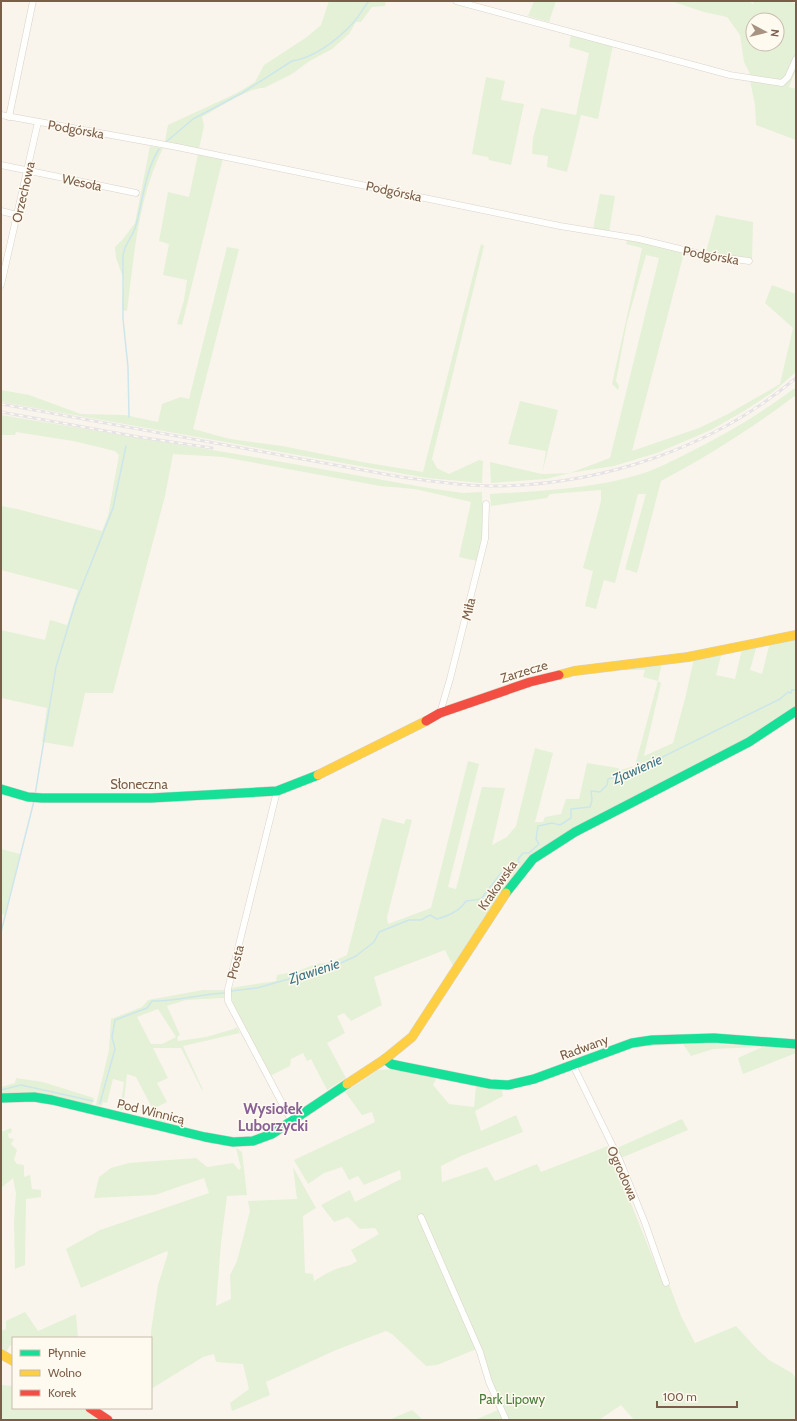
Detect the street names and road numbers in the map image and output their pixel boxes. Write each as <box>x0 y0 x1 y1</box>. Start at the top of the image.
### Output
street label: Podgórska <box>47 116 106 142</box>
street label: Orzechowa <box>8 159 38 224</box>
street label: Wesoła <box>61 170 104 194</box>
street label: Podgórska <box>365 177 424 205</box>
street label: Podgórska <box>682 242 741 268</box>
street label: Miła <box>458 595 479 622</box>
street label: Zarzecze <box>498 656 550 686</box>
street label: Słoneczna <box>110 776 168 792</box>
street label: Krakowska <box>474 856 520 913</box>
street label: Prosta <box>223 943 247 981</box>
street label: Radwany <box>558 1031 611 1063</box>
street label: Pod Winnicą <box>116 1095 187 1127</box>
street label: Ogrodowa <box>604 1144 642 1203</box>

